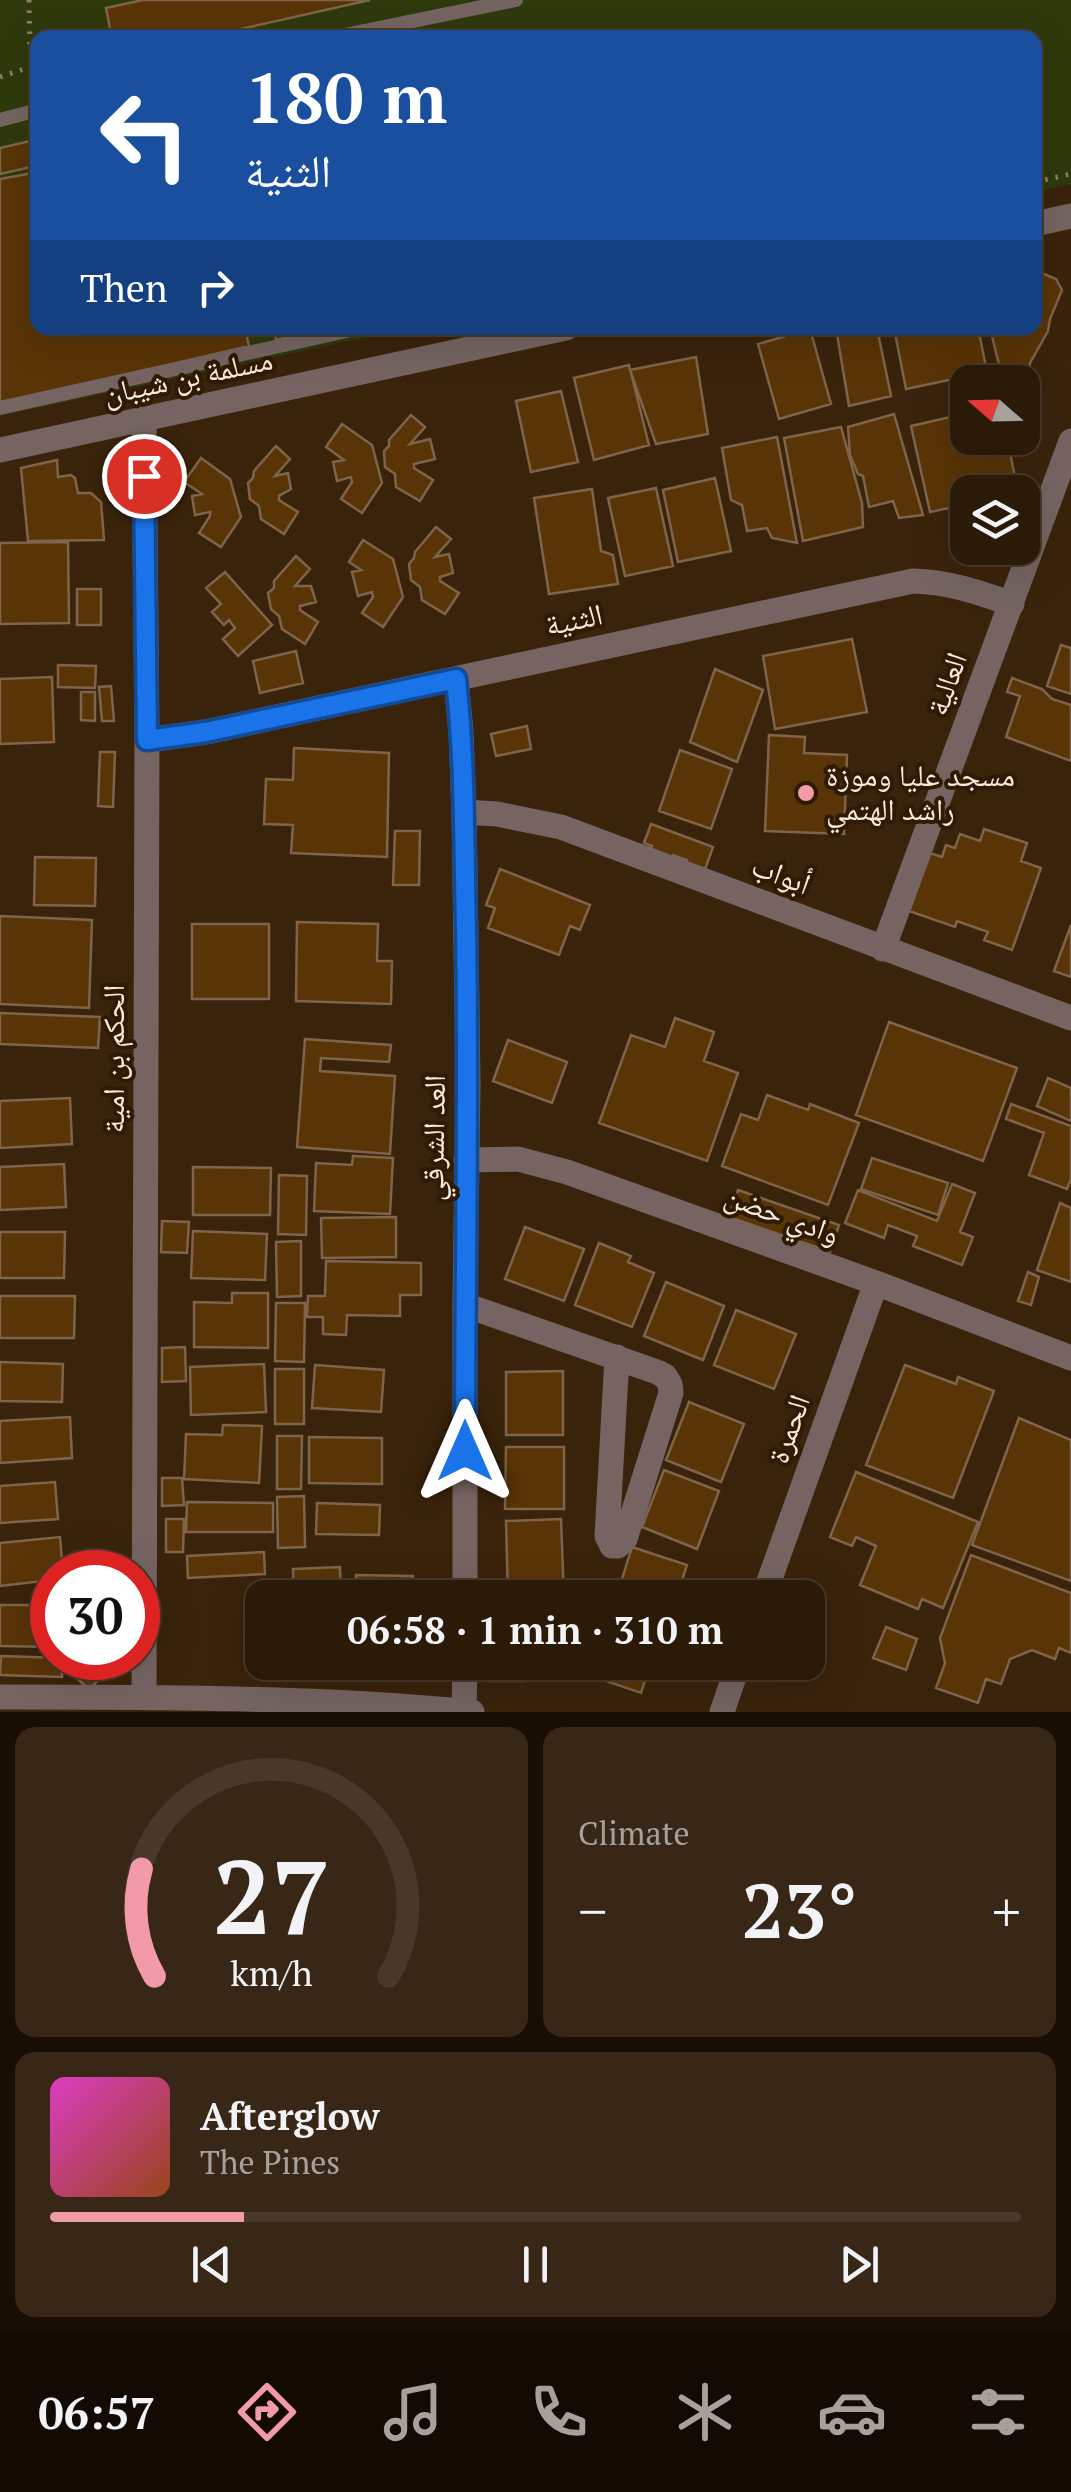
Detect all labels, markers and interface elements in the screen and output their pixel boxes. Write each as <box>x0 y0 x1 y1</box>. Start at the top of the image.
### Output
text: 180 m <box>245 50 447 143</box>
icon: left <box>80 70 210 200</box>
text: الثنية <box>245 140 331 200</box>
icon: right <box>188 260 243 315</box>
text: Then <box>80 263 168 313</box>
street label: مسلمة بن شيبان <box>100 339 276 413</box>
north arrow <box>950 365 1040 455</box>
map controls <box>950 365 1040 565</box>
pin <box>102 434 187 519</box>
icon: arrive <box>117 449 172 504</box>
button: layers <box>950 475 1040 565</box>
street label: الثنية <box>542 593 606 645</box>
street label: العالية <box>916 647 976 721</box>
place label: مسجد عليا وموزة راشد الهتمي <box>826 755 1015 834</box>
marker: مسجد عليا وموزة راشد الهتمي <box>795 782 817 804</box>
street label: أبواب <box>746 845 816 903</box>
street label: الحكم بن امية <box>93 985 134 1133</box>
street label: العد الشرقي <box>412 1075 459 1201</box>
street label: وادي حضن <box>718 1175 845 1258</box>
street label: الحمرة <box>757 1389 819 1468</box>
position arrow <box>413 1399 517 1503</box>
speed limit sign: 30 <box>30 1550 160 1680</box>
text: 06:58 · 1 min · 310 m <box>347 1605 723 1655</box>
text: Climate <box>578 1812 690 1854</box>
text: 27 <box>213 1826 330 1964</box>
text: 23° <box>742 1860 857 1959</box>
text: − <box>578 1874 607 1947</box>
text: + <box>992 1874 1021 1947</box>
text: km/h <box>230 1949 313 1996</box>
text: Afterglow <box>200 2091 380 2141</box>
text: The Pines <box>200 2141 340 2183</box>
icon: previous <box>184 2237 239 2292</box>
icon: pause <box>508 2237 563 2292</box>
icon: next <box>832 2237 887 2292</box>
icon: directions <box>232 2377 302 2447</box>
icon: music <box>378 2377 448 2447</box>
icon: phone <box>524 2377 594 2447</box>
icon: climate <box>670 2377 740 2447</box>
icon: car <box>817 2377 887 2447</box>
icon: filters <box>963 2377 1033 2447</box>
text: 06:57 <box>38 2382 155 2442</box>

